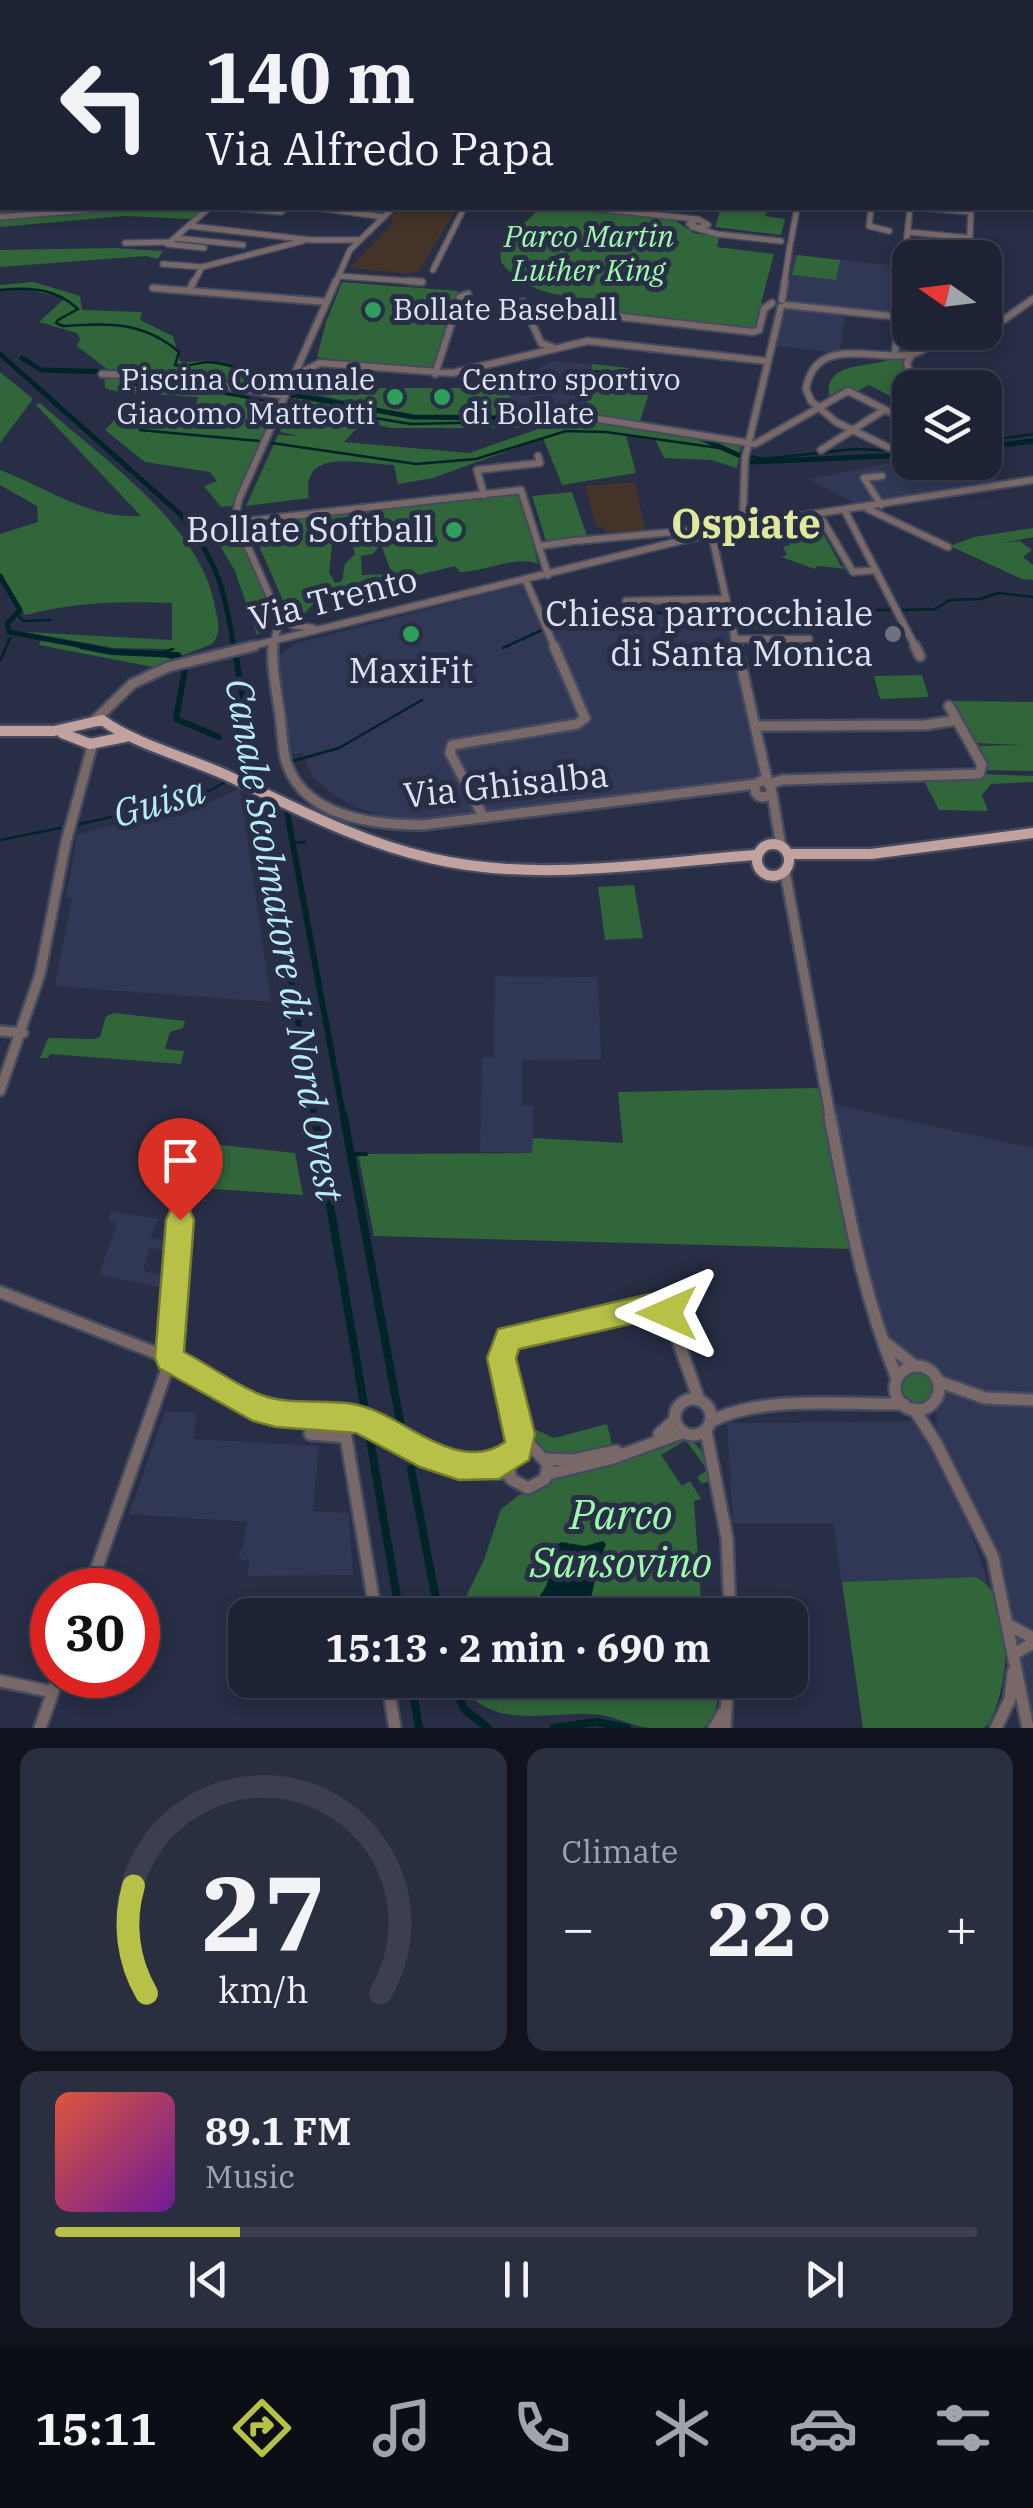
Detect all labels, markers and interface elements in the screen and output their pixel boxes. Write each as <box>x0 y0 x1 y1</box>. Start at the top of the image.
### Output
text: 140 m <box>205 31 415 122</box>
icon: left <box>40 40 170 170</box>
text: Via Alfredo Papa <box>205 119 555 177</box>
park label: Parco Martin Luther King <box>503 216 674 289</box>
north arrow <box>892 240 1002 350</box>
map controls <box>892 240 1002 480</box>
place label: Bollate Baseball <box>393 289 618 328</box>
marker: Bollate Baseball <box>362 299 384 321</box>
place label: Piscina Comunale Giacomo Matteotti <box>117 359 375 432</box>
place label: Centro sportivo di Bollate <box>462 359 681 432</box>
button: layers <box>892 370 1002 480</box>
marker: Piscina Comunale Giacomo Matteotti <box>384 386 406 408</box>
marker: Centro sportivo di Bollate <box>431 386 453 408</box>
district label: Ospiate <box>671 497 821 549</box>
place label: Bollate Softball <box>186 506 434 552</box>
marker: Bollate Softball <box>443 519 465 541</box>
street label: Via Trento <box>244 555 422 641</box>
place label: Chiesa parrocchiale di Santa Monica <box>545 590 873 676</box>
marker: MaxiFit <box>400 623 422 645</box>
marker: Chiesa parrocchiale di Santa Monica <box>882 623 904 645</box>
place label: MaxiFit <box>349 647 473 693</box>
water label: Canale Scolmatore di Nord Ovest <box>215 674 356 1207</box>
street label: Via Ghisalba <box>401 750 611 818</box>
water label: Guisa <box>107 764 211 837</box>
pin <box>138 1118 223 1221</box>
icon: arrive <box>153 1133 208 1188</box>
position arrow <box>615 1261 719 1365</box>
park label: Parco Sansovino <box>529 1486 712 1589</box>
speed limit sign: 30 <box>30 1568 160 1698</box>
text: 15:13 · 2 min · 690 m <box>325 1623 711 1672</box>
text: Climate <box>562 1830 678 1872</box>
text: 27 <box>201 1844 326 1980</box>
text: 22° <box>707 1879 832 1977</box>
text: − <box>562 1892 595 1963</box>
text: + <box>945 1892 978 1963</box>
text: km/h <box>218 1966 308 2013</box>
text: 89.1 FM <box>205 2106 351 2155</box>
text: Music <box>205 2155 295 2197</box>
icon: previous <box>181 2252 236 2307</box>
icon: pause <box>489 2252 544 2307</box>
icon: next <box>797 2252 852 2307</box>
icon: directions <box>227 2393 297 2463</box>
icon: music <box>367 2393 437 2463</box>
icon: phone <box>507 2393 577 2463</box>
icon: climate <box>647 2393 717 2463</box>
icon: car <box>788 2393 858 2463</box>
icon: filters <box>928 2393 998 2463</box>
text: 15:11 <box>35 2399 157 2457</box>

